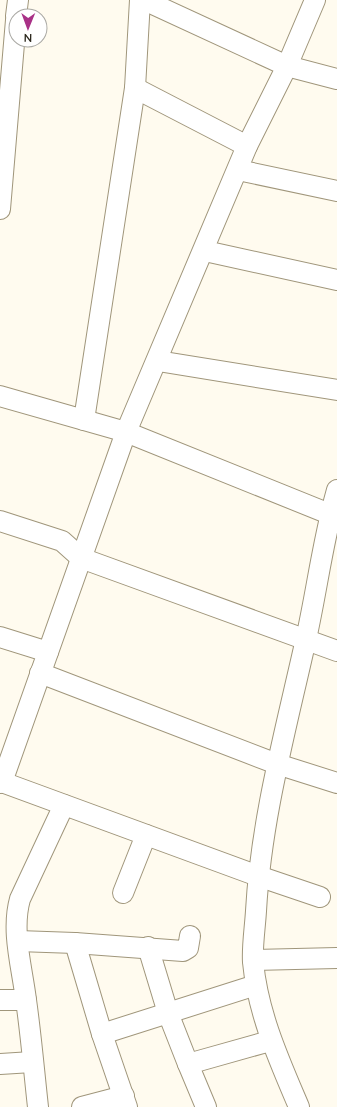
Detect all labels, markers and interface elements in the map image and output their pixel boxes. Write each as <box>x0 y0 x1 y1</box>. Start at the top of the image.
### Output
north arrow <box>8 8 48 48</box>
text: N <box>23 32 32 45</box>

